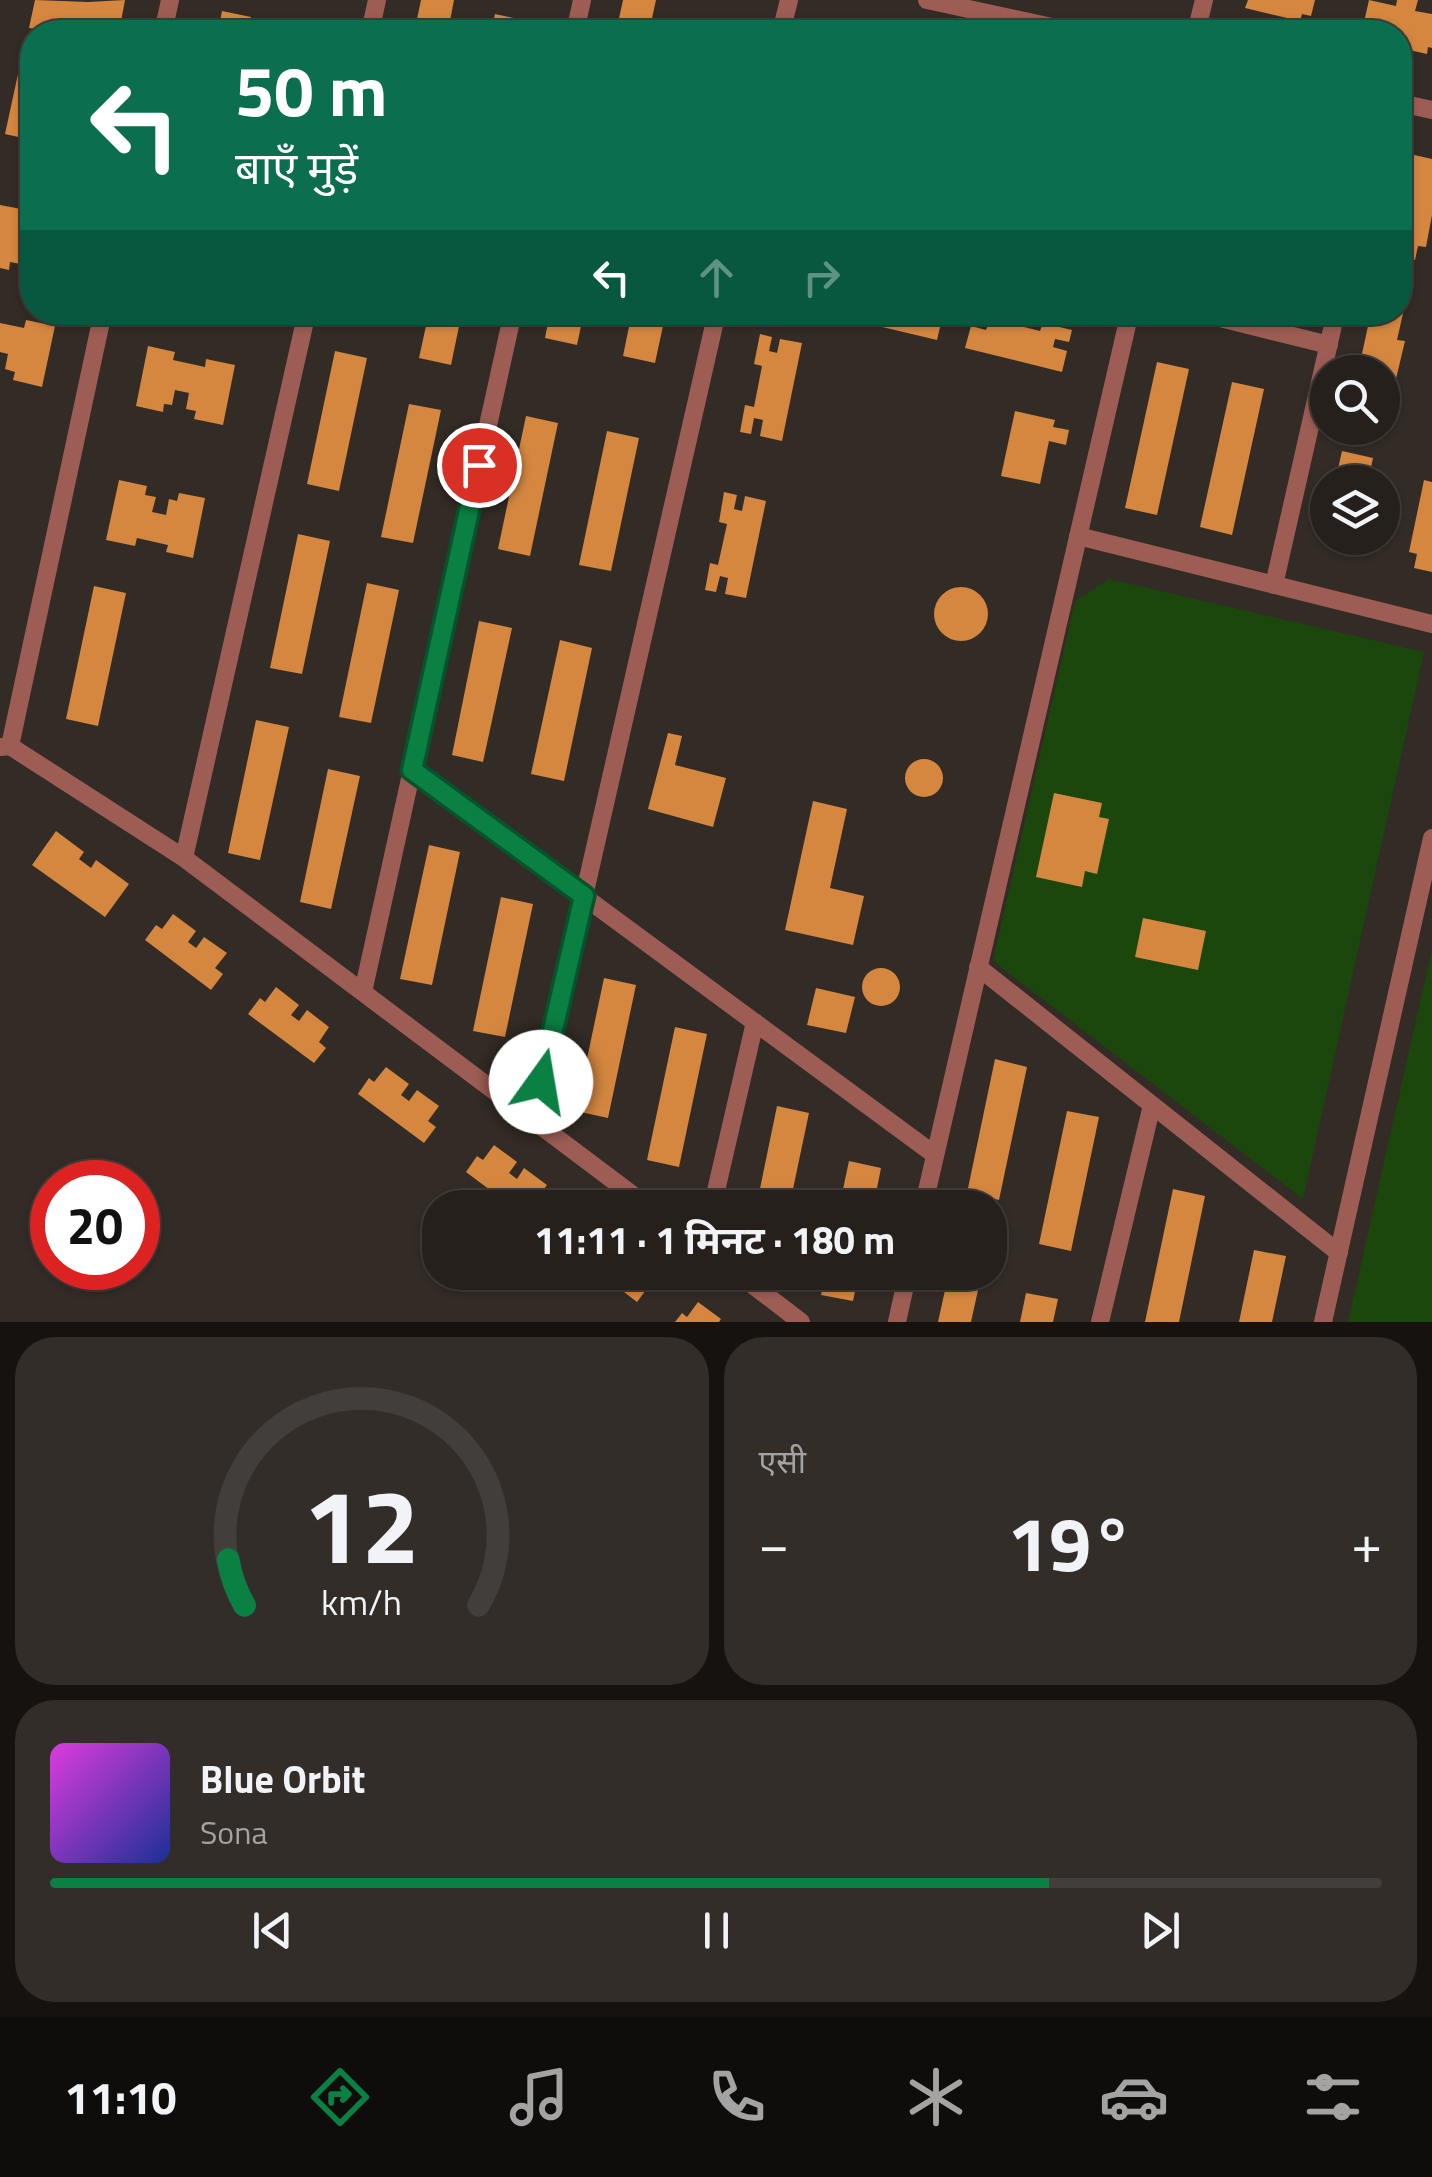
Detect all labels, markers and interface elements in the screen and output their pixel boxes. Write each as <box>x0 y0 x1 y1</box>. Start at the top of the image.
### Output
text: 50 m <box>235 37 388 143</box>
icon: left <box>70 60 200 190</box>
text: बाएँ मुड़ें <box>235 133 358 201</box>
icon: left <box>584 250 639 305</box>
icon: ahead <box>689 250 744 305</box>
icon: right <box>794 250 849 305</box>
map controls <box>1310 355 1400 555</box>
button: search <box>1310 355 1400 445</box>
pin <box>437 423 522 508</box>
icon: arrive <box>452 438 507 493</box>
button: layers <box>1310 465 1400 555</box>
position arrow <box>489 1030 593 1134</box>
speed limit sign: 20 <box>30 1160 160 1290</box>
text: 11:11 · 1 मिनट · 180 m <box>534 1211 895 1269</box>
text: एसी <box>759 1437 806 1485</box>
text: 12 <box>304 1445 420 1603</box>
text: 19° <box>1007 1486 1133 1600</box>
text: − <box>759 1501 789 1584</box>
text: + <box>1351 1501 1382 1584</box>
text: km/h <box>321 1574 402 1629</box>
text: Blue Orbit <box>200 1750 365 1808</box>
text: Sona <box>200 1808 267 1856</box>
icon: previous <box>245 1903 300 1958</box>
icon: pause <box>689 1903 744 1958</box>
icon: next <box>1133 1903 1188 1958</box>
icon: directions <box>305 2062 375 2132</box>
icon: music <box>504 2062 574 2132</box>
icon: phone <box>702 2062 772 2132</box>
icon: climate <box>901 2062 971 2132</box>
icon: car <box>1099 2062 1169 2132</box>
icon: filters <box>1298 2062 1368 2132</box>
text: 11:10 <box>64 2063 177 2131</box>

